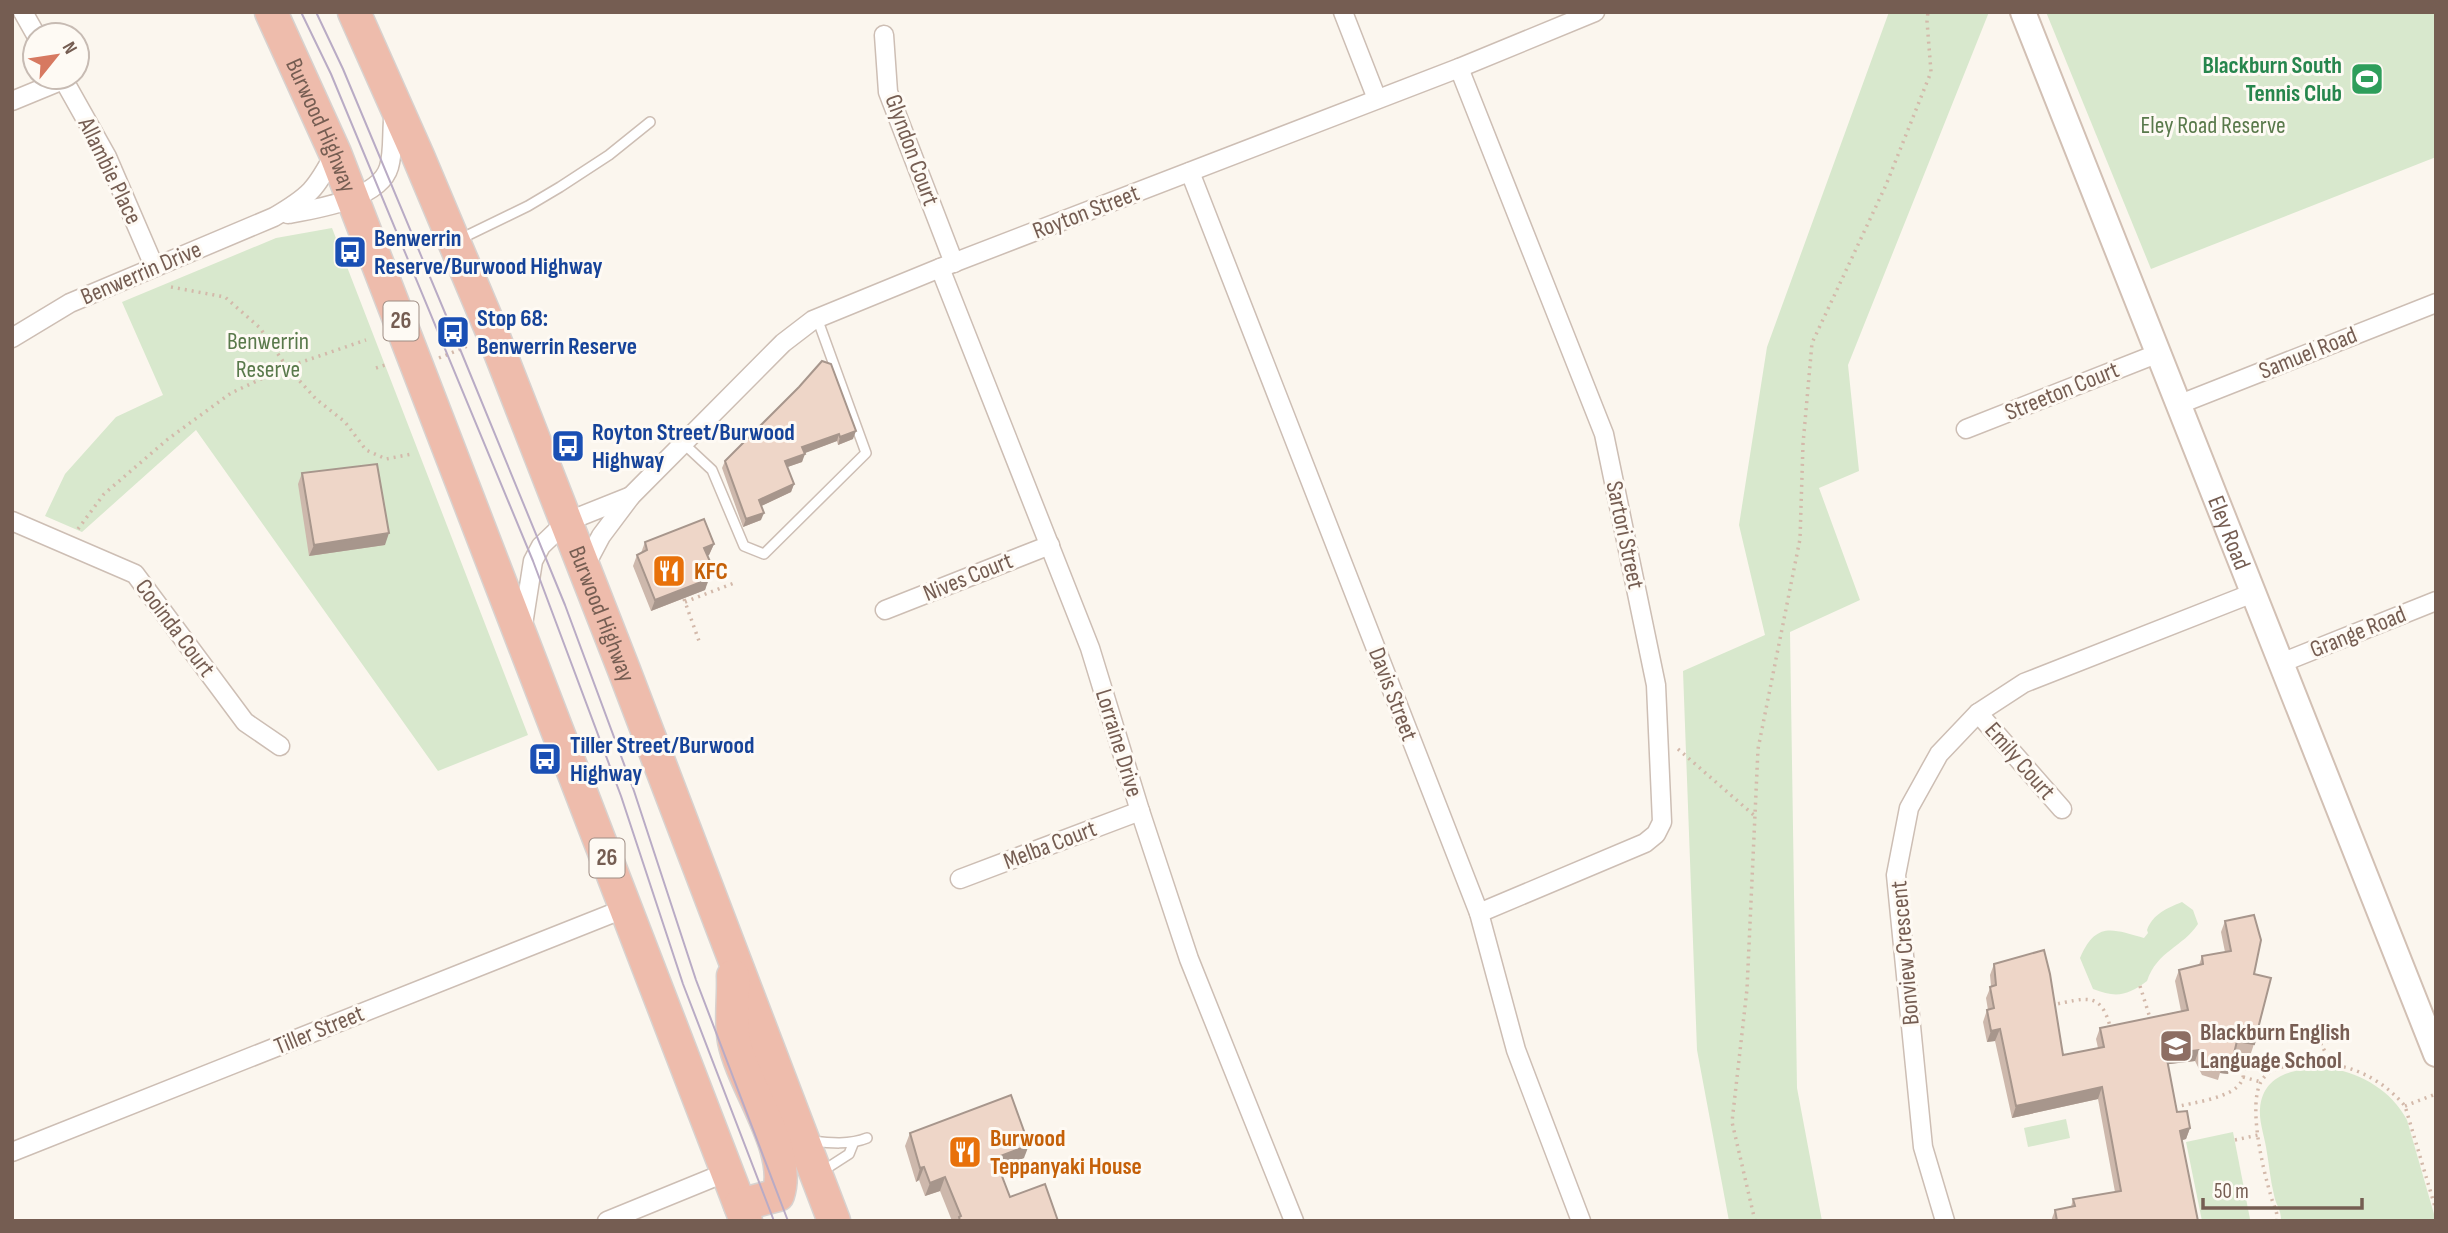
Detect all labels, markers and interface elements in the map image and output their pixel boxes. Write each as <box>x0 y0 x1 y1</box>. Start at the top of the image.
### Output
north arrow <box>21 21 91 91</box>
text: N <box>57 38 82 58</box>
place label: Blackburn South Tennis Club <box>2203 51 2342 108</box>
street label: Burwood Highway <box>279 54 363 196</box>
sports icon: Blackburn South Tennis Club <box>2348 60 2386 98</box>
street label: Glyndon Court <box>879 91 945 209</box>
park label: Eley Road Reserve <box>2140 111 2286 140</box>
street label: Allambie Place <box>71 112 148 229</box>
street label: Royton Street <box>1029 178 1143 246</box>
place label: Benwerrin Reserve/Burwood Highway <box>374 224 603 281</box>
bus stop icon: Benwerrin Reserve/Burwood Highway <box>331 233 369 271</box>
street label: Benwerrin Drive <box>76 235 206 311</box>
road number: 26 <box>384 302 418 340</box>
place label: Stop 68: Benwerrin Reserve <box>477 304 637 361</box>
bus stop icon: Stop 68: Benwerrin Reserve <box>434 313 472 351</box>
street label: Samuel Road <box>2255 320 2361 386</box>
park label: Benwerrin Reserve <box>227 327 309 384</box>
street label: Streeton Court <box>2001 355 2123 427</box>
place label: Royton Street/Burwood Highway <box>592 418 795 475</box>
bus stop icon: Royton Street/Burwood Highway <box>549 427 587 465</box>
street label: Sartori Street <box>1599 478 1651 592</box>
street label: Eley Road <box>2202 491 2257 574</box>
street label: Burwood Highway <box>562 542 642 686</box>
street label: Nives Court <box>919 546 1017 608</box>
restaurant icon: KFC <box>650 552 688 590</box>
place label: KFC <box>694 557 728 586</box>
street label: Cooinda Court <box>129 573 221 683</box>
street label: Grange Road <box>2306 600 2410 664</box>
street label: Davis Street <box>1362 643 1424 745</box>
street label: Lorraine Drive <box>1089 686 1149 800</box>
street label: Emily Court <box>1978 716 2062 806</box>
place label: Tiller Street/Burwood Highway <box>570 731 755 788</box>
bus stop icon: Tiller Street/Burwood Highway <box>526 740 564 778</box>
street label: Melba Court <box>999 814 1101 876</box>
road number: 26 <box>590 838 624 878</box>
street label: Bonview Crescent <box>1884 880 1926 1026</box>
street label: Tiller Street <box>270 999 368 1061</box>
place label: Blackburn English Language School <box>2200 1018 2350 1075</box>
school or university icon: Blackburn English Language School <box>2157 1027 2195 1065</box>
place label: Burwood Teppanyaki House <box>990 1124 1142 1181</box>
restaurant icon: Burwood Teppanyaki House <box>946 1133 984 1171</box>
scale bar <box>2203 1166 2362 1210</box>
text: 50 m <box>2214 1179 2249 1204</box>

